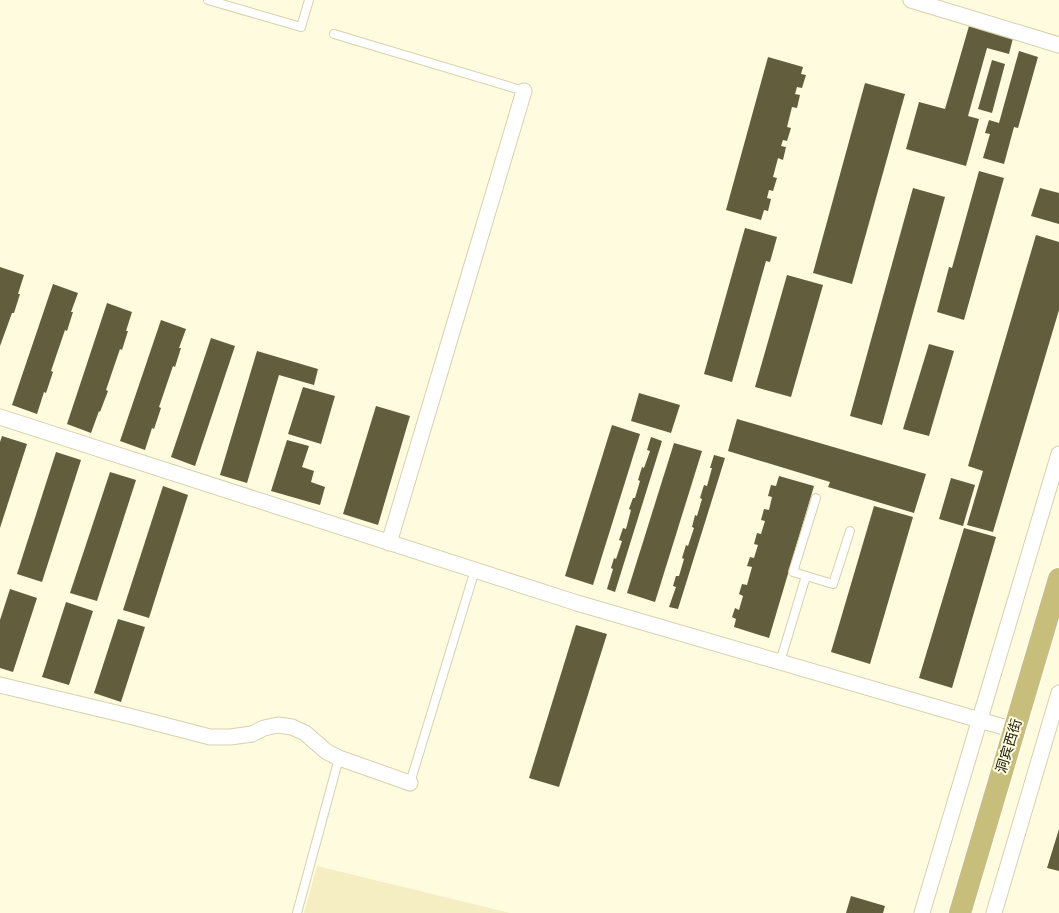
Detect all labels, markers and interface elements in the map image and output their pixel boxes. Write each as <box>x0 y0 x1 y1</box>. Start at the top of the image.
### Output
street label: 洞宾西街 <box>993 717 1025 775</box>

